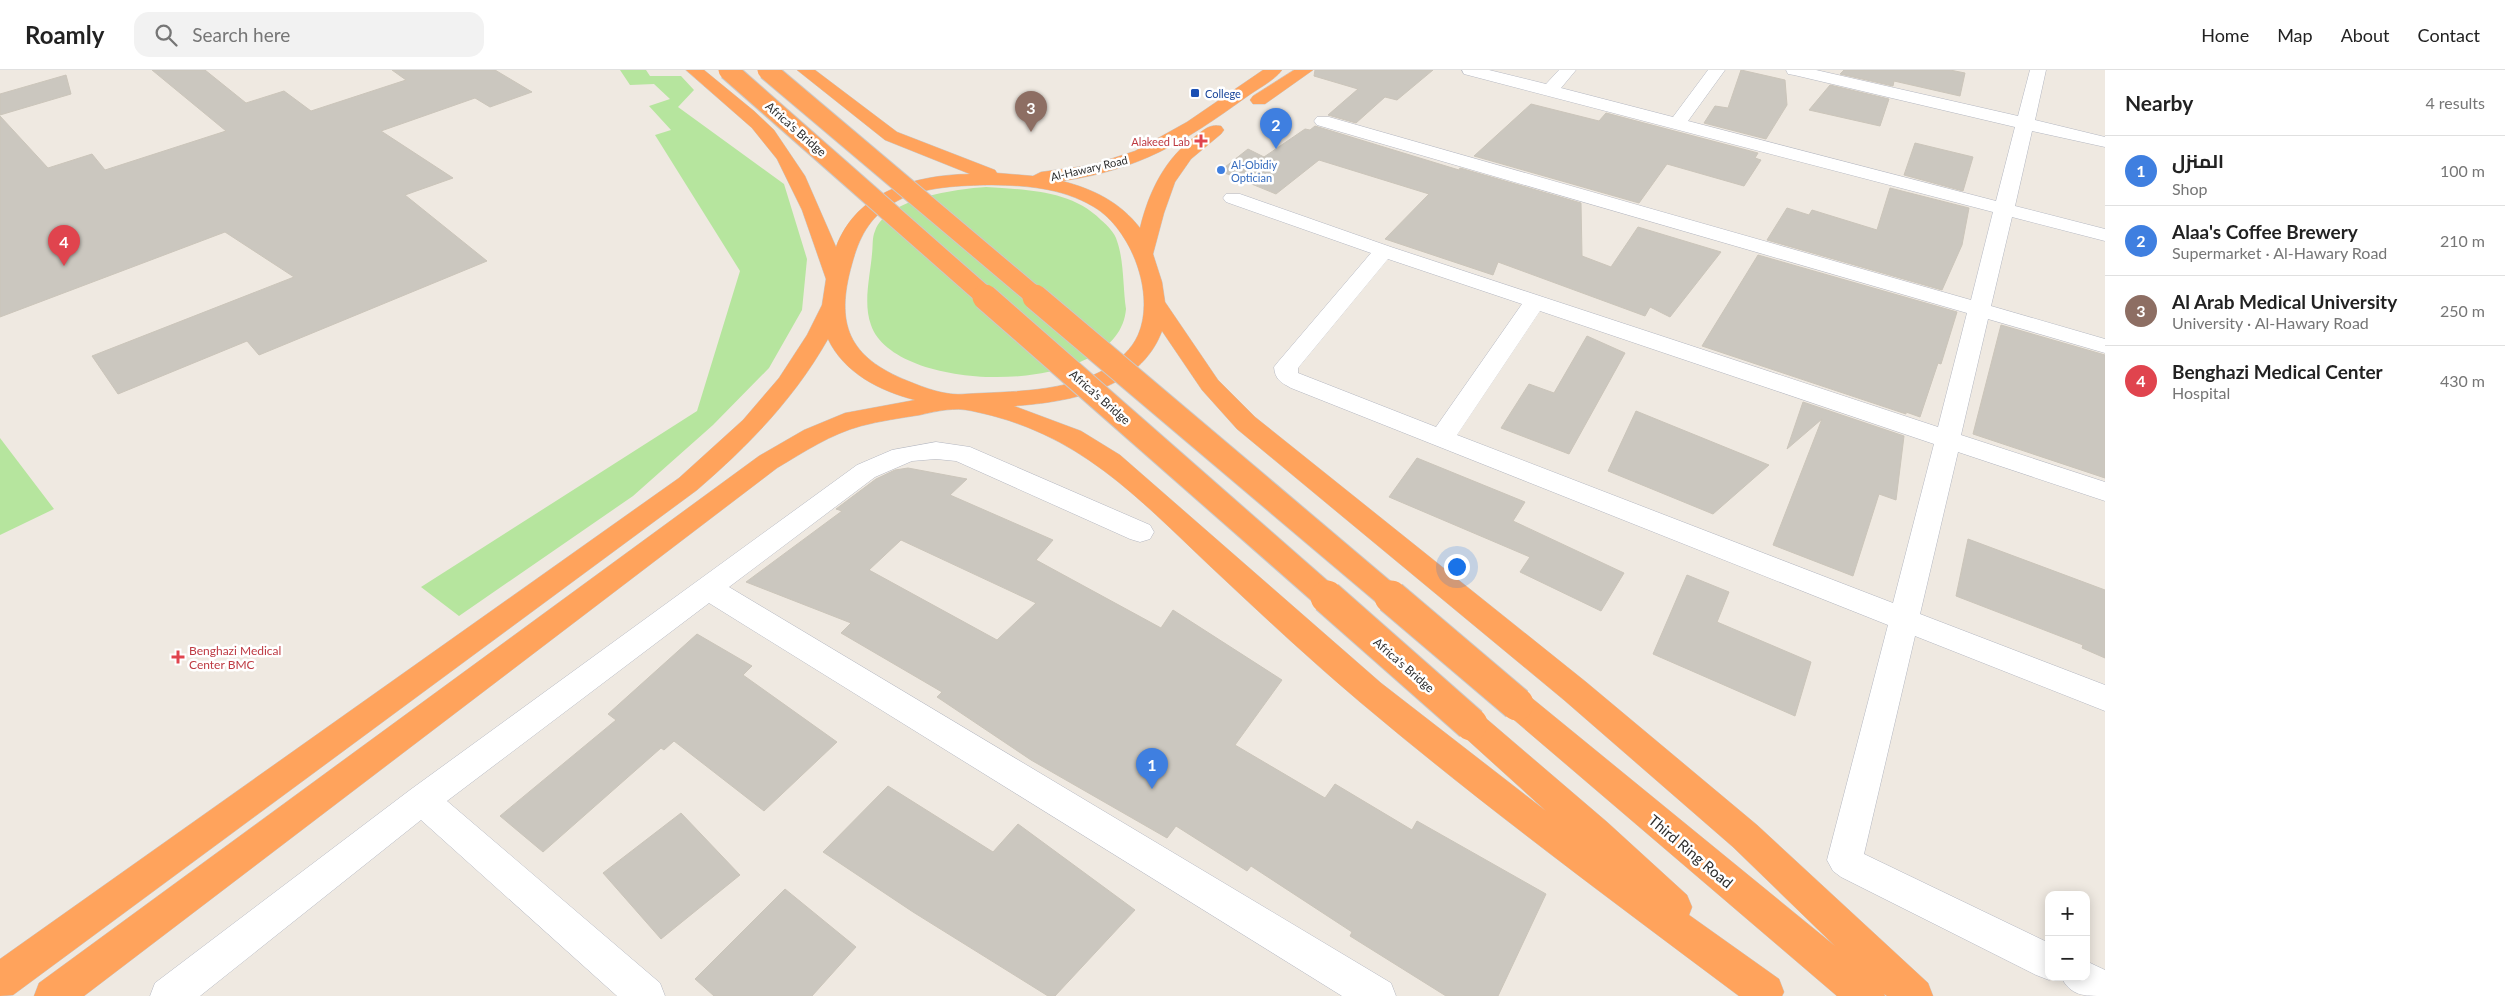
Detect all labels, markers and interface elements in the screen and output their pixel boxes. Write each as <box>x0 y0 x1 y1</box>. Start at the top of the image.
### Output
search box <box>134 12 484 57</box>
text: Roamly <box>25 20 104 49</box>
icon: search <box>152 21 180 49</box>
text: Search here <box>192 23 290 46</box>
text: Home <box>2201 24 2249 46</box>
text: Map <box>2277 24 2313 46</box>
text: About <box>2341 24 2390 46</box>
text: Contact <box>2418 24 2480 46</box>
marker: College <box>1189 87 1201 99</box>
place label: College <box>1205 87 1241 100</box>
text: Nearby <box>2125 90 2193 115</box>
pin: 3 <box>1015 91 1047 132</box>
text: 4 results <box>2425 93 2485 112</box>
street label: Africa's Bridge <box>763 99 829 159</box>
pin: 2 <box>1260 108 1292 149</box>
marker: Alakeed Lab <box>1194 134 1208 148</box>
place label: Alakeed Lab <box>1131 135 1190 148</box>
text: المنزل <box>2172 149 2224 172</box>
street label: Al-Hawary Road <box>1049 153 1129 183</box>
place label: Al-Obidiy Optician <box>1231 158 1277 184</box>
text: 1 <box>2136 161 2146 180</box>
text: 100 m <box>2440 161 2485 180</box>
marker: Al-Obidiy Optician <box>1215 164 1227 176</box>
text: Shop <box>2172 179 2208 198</box>
text: Alaa's Coffee Brewery <box>2172 220 2358 243</box>
pin: 4 <box>48 225 80 266</box>
text: 2 <box>2136 231 2146 250</box>
text: 210 m <box>2440 231 2485 250</box>
text: Supermarket · Al-Hawary Road <box>2172 243 2387 262</box>
text: Al Arab Medical University <box>2172 290 2397 313</box>
text: 3 <box>2136 301 2146 320</box>
text: 250 m <box>2440 301 2485 320</box>
text: University · Al-Hawary Road <box>2172 313 2369 332</box>
text: Benghazi Medical Center <box>2172 360 2383 383</box>
street label: Africa's Bridge <box>1067 367 1133 427</box>
text: 4 <box>2136 371 2146 390</box>
text: 430 m <box>2440 371 2485 390</box>
text: Hospital <box>2172 383 2230 402</box>
your location <box>1444 554 1470 580</box>
street label: Africa's Bridge <box>1371 635 1437 695</box>
place label: Benghazi Medical Center BMC <box>189 643 281 672</box>
marker: Benghazi Medical Center BMC <box>171 650 185 664</box>
pin: 1 <box>1136 748 1168 789</box>
street label: Third Ring Road <box>1645 811 1737 891</box>
map controls <box>2045 891 2090 981</box>
button: + <box>2045 891 2090 936</box>
button: − <box>2045 936 2090 981</box>

